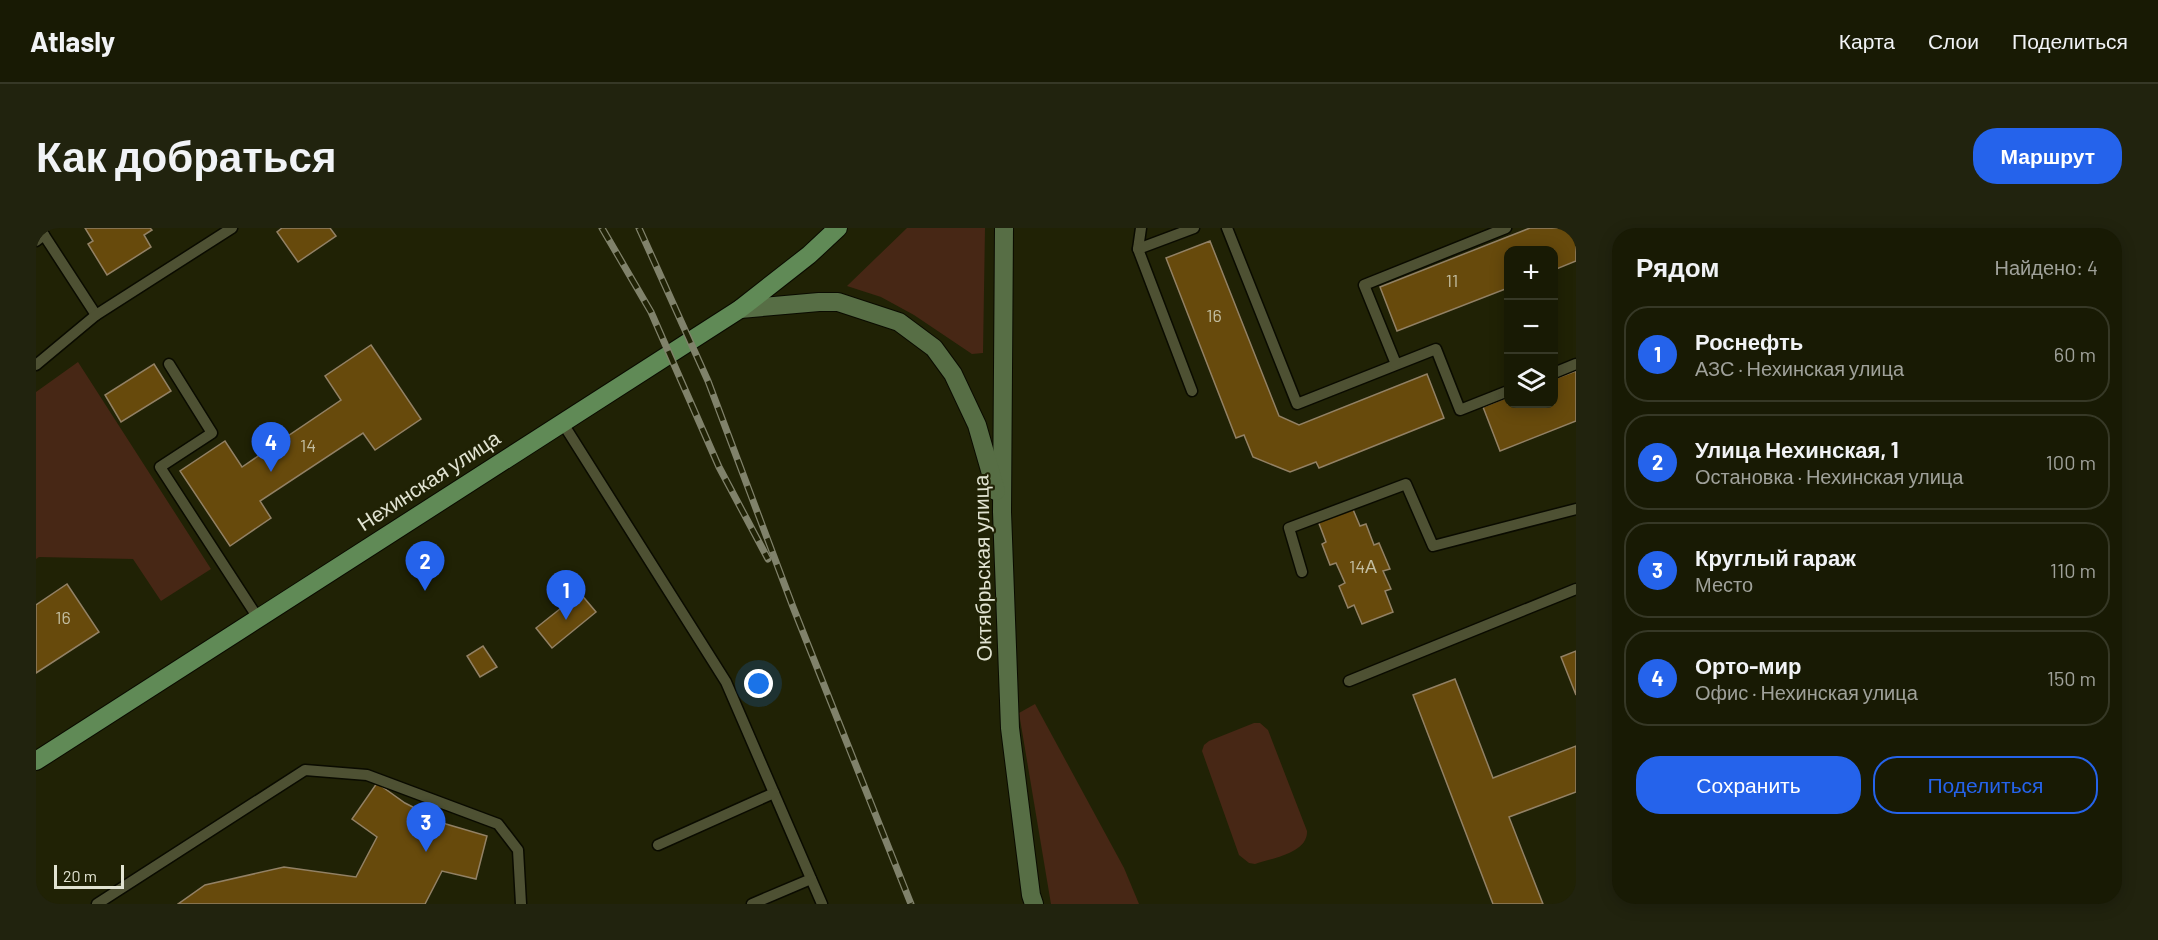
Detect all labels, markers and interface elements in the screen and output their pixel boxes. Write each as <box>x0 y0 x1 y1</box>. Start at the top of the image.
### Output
text: Atlasly <box>30 24 115 58</box>
text: Карта <box>1839 28 1895 53</box>
text: Слои <box>1928 28 1979 53</box>
text: Поделиться <box>2012 28 2128 53</box>
button: Маршрут <box>1973 128 2122 184</box>
text: Как добраться <box>36 130 336 180</box>
map controls <box>1504 246 1558 408</box>
button: + <box>1504 246 1558 300</box>
text: Рядом <box>1636 251 1719 282</box>
text: Найдено: 4 <box>1995 255 2098 279</box>
house number: 11 <box>1446 269 1458 291</box>
button: − <box>1504 300 1558 354</box>
house number: 16 <box>1206 304 1222 326</box>
text: Роснефть <box>1695 328 1803 354</box>
text: 1 <box>1654 342 1661 366</box>
text: 60 m <box>2054 342 2096 366</box>
button: layers <box>1504 354 1558 408</box>
text: АЗС · Нехинская улица <box>1695 356 1904 380</box>
pin: 4 <box>252 422 290 472</box>
street label: Нехинская улица <box>352 424 505 535</box>
house number: 14 <box>300 434 316 456</box>
text: Улица Нехинская, 1 <box>1695 436 1898 462</box>
text: 2 <box>1652 450 1663 474</box>
text: 100 m <box>2046 450 2096 474</box>
text: Остановка · Нехинская улица <box>1695 464 1963 488</box>
street label: Октябрьская улица <box>967 474 996 661</box>
pin: 2 <box>406 542 444 591</box>
text: Круглый гараж <box>1695 544 1856 570</box>
house number: 14А <box>1349 555 1377 577</box>
text: 3 <box>1652 558 1663 582</box>
text: 110 m <box>2050 558 2096 582</box>
pin: 1 <box>546 570 586 620</box>
text: Место <box>1695 572 1753 596</box>
house number: 16 <box>55 606 71 628</box>
text: Орто-мир <box>1695 652 1801 678</box>
text: 4 <box>1651 666 1664 690</box>
text: 150 m <box>2047 666 2096 690</box>
your location <box>744 669 773 698</box>
text: Офис · Нехинская улица <box>1695 680 1918 704</box>
button: Сохранить <box>1636 756 1861 814</box>
button: Поделиться <box>1873 756 2098 814</box>
pin: 3 <box>406 802 446 852</box>
scale bar <box>54 862 124 890</box>
text: 20 m <box>63 866 97 885</box>

